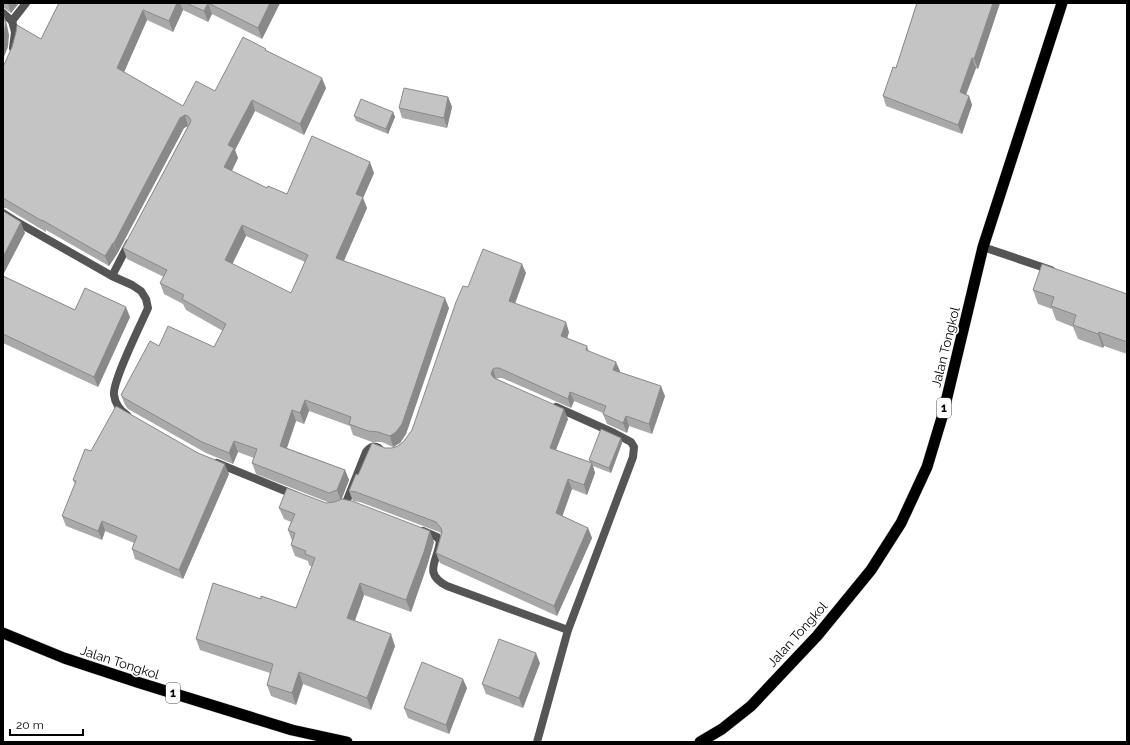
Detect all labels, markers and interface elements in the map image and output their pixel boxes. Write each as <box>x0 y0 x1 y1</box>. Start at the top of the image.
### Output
street label: Jalan Tongkol <box>928 305 963 389</box>
road number: 1 <box>937 398 951 418</box>
street label: Jalan Tongkol <box>764 599 831 670</box>
street label: Jalan Tongkol <box>79 643 162 682</box>
road number: 1 <box>166 683 180 703</box>
scale bar <box>10 711 83 737</box>
text: 20 m <box>16 718 44 732</box>

